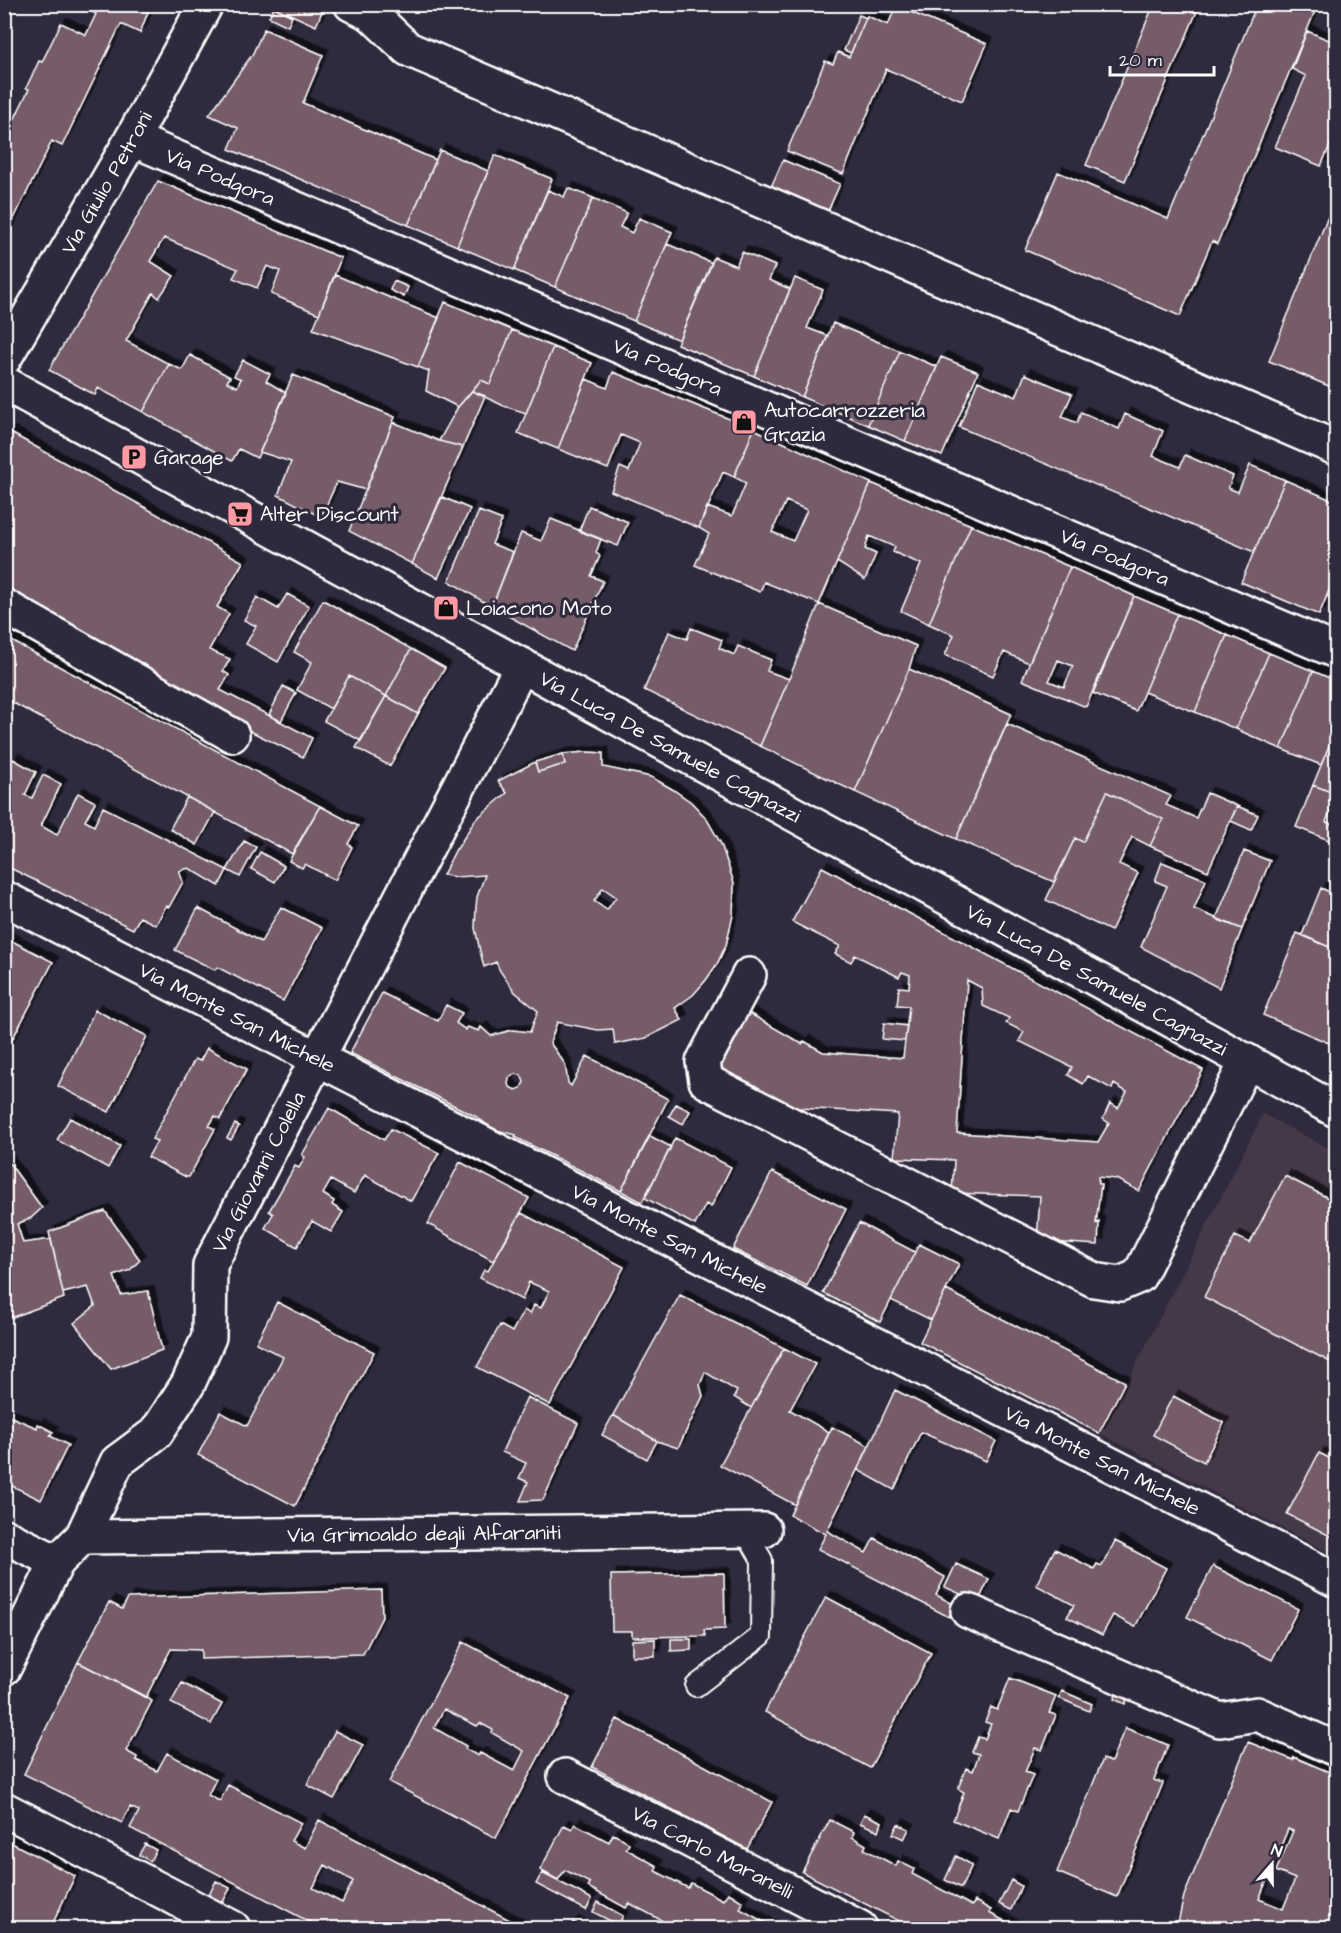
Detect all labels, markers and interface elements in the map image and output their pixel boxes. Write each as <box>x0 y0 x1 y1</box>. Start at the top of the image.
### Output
scale bar <box>1110 39 1214 77</box>
text: 20 m <box>1119 48 1162 73</box>
street label: Via Giulio Petroni <box>54 106 160 260</box>
street label: Via Podgora <box>161 141 280 213</box>
street label: Via Podgora <box>608 331 727 403</box>
place label: Autocarrozzeria Grazia <box>764 396 925 449</box>
shop icon: Autocarrozzeria Grazia <box>729 407 759 437</box>
parking icon: Garage <box>119 442 149 472</box>
place label: Garage <box>154 443 224 474</box>
supermarket icon: Alter Discount <box>225 499 255 529</box>
place label: Alter Discount <box>260 500 399 529</box>
street label: Via Podgora <box>1055 521 1174 594</box>
shop icon: Loiacono Moto <box>431 593 461 623</box>
place label: Loiacono Moto <box>466 594 612 623</box>
street label: Via Luca De Samuele Cagnazzi <box>534 664 806 830</box>
street label: Via Luca De Samuele Cagnazzi <box>961 897 1232 1063</box>
street label: Via Monte San Michele <box>134 956 340 1080</box>
street label: Via Giovanni Colella <box>205 1086 313 1258</box>
street label: Via Monte San Michele <box>566 1177 773 1302</box>
street label: Via Monte San Michele <box>999 1399 1205 1523</box>
street label: Via Grimoaldo degli Alfaraniti <box>287 1518 561 1550</box>
street label: Via Carlo Maranelli <box>626 1799 798 1906</box>
north arrow <box>1242 1834 1302 1894</box>
text: N <box>1268 1839 1285 1863</box>

